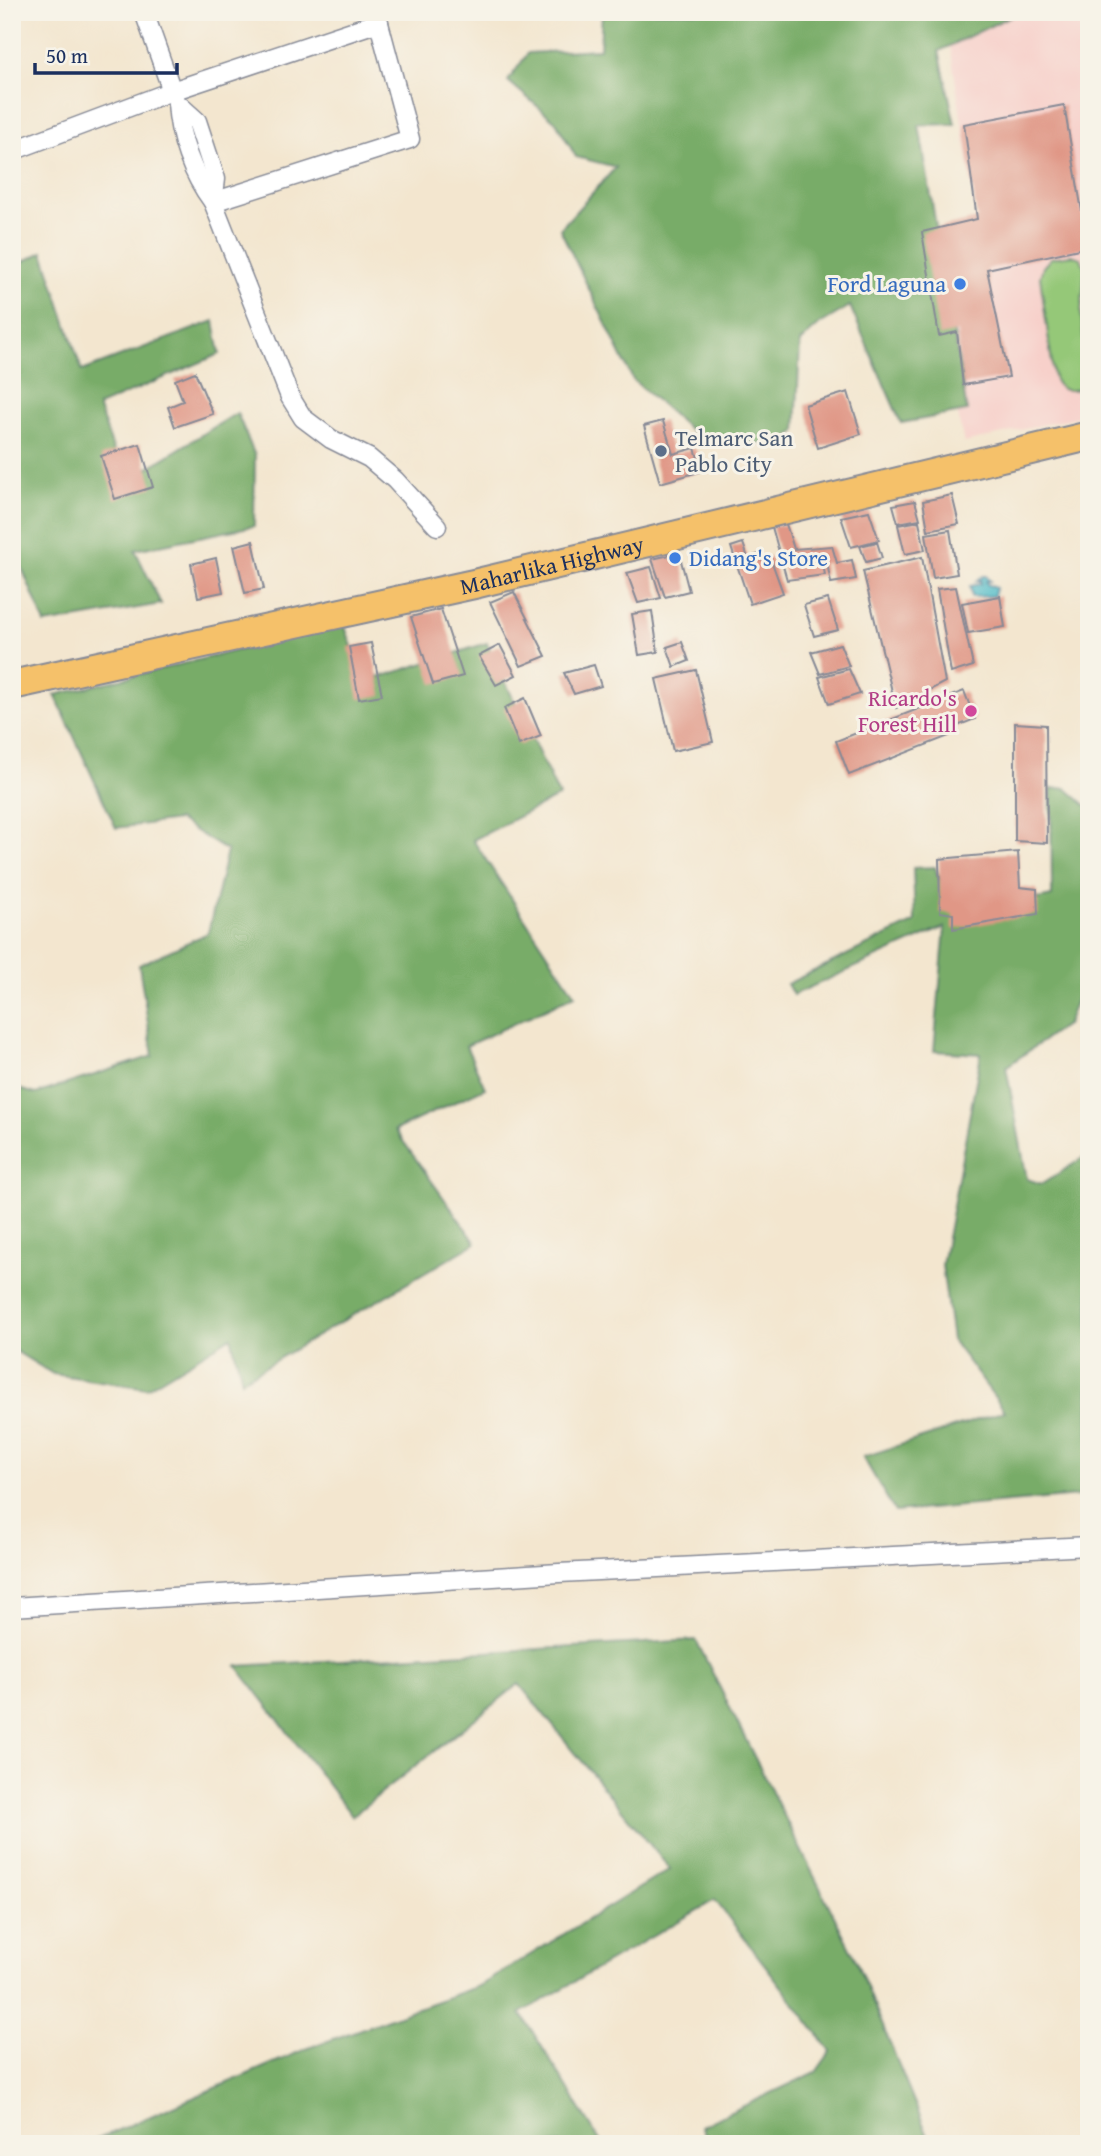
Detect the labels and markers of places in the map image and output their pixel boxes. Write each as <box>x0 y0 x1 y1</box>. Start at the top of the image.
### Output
place label: Ford Laguna <box>828 267 946 300</box>
marker: Ford Laguna <box>952 276 968 292</box>
place label: Telmarc San Pablo City <box>675 421 793 480</box>
marker: Telmarc San Pablo City <box>653 443 669 459</box>
place label: Didang's Store <box>689 541 828 574</box>
marker: Didang's Store <box>667 550 683 566</box>
place label: Ricardo's Forest Hill <box>858 681 957 740</box>
marker: Ricardo's Forest Hill <box>963 703 979 719</box>

